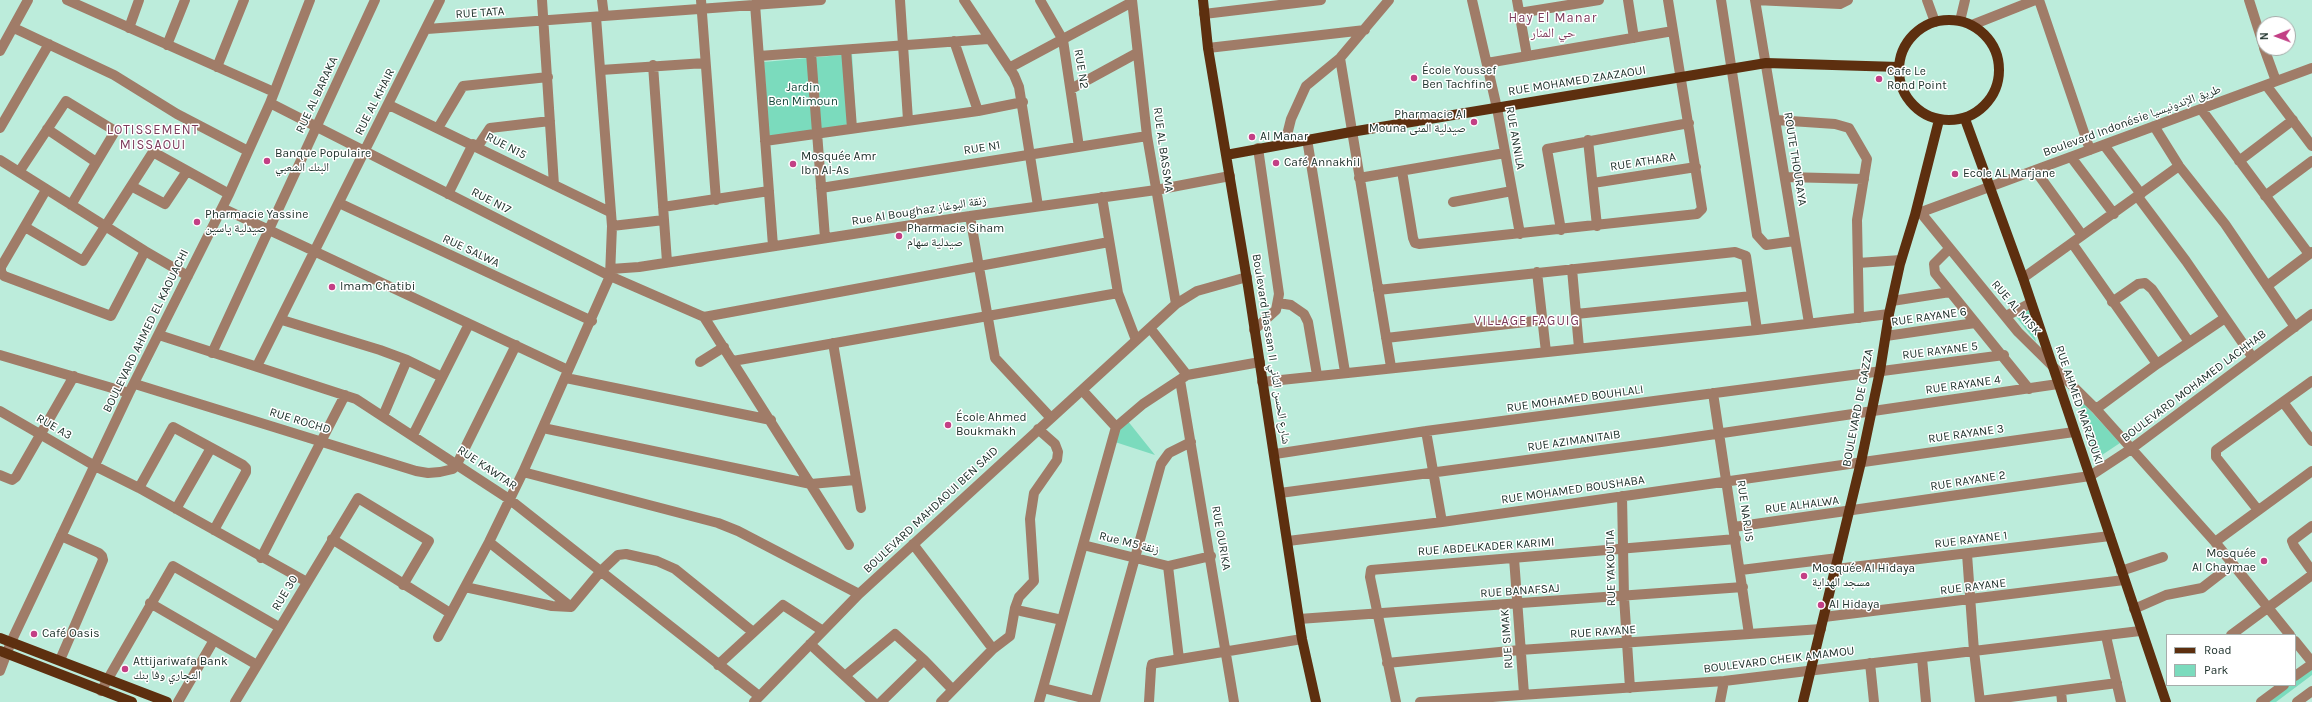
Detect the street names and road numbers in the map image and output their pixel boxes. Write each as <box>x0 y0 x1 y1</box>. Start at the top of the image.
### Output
street label: RUE TATA <box>455 4 505 22</box>
street label: RUE N2 <box>1071 48 1091 90</box>
street label: RUE AL BARAKA <box>293 54 341 136</box>
street label: RUE MOHAMED ZAAZAOUI <box>1507 63 1647 99</box>
street label: RUE AL KHAIR <box>352 66 398 138</box>
street label: Boulevard Indonésie طريق الإندونيسيا <box>2041 82 2223 160</box>
street label: RUE ANNILA <box>1502 105 1528 171</box>
street label: RUE AL BASSMA <box>1150 106 1176 194</box>
street label: ROUTE THOURAYA <box>1780 111 1810 207</box>
street label: RUE N15 <box>483 130 529 162</box>
street label: RUE N1 <box>963 138 1001 158</box>
street label: RUE ATHARA <box>1609 150 1677 174</box>
street label: RUE N17 <box>469 185 513 217</box>
street label: Rue Al Boughaz زنقة البوغاز <box>851 193 987 229</box>
street label: RUE SALWA <box>440 232 502 270</box>
street label: BOULEVARD AHMED EL KAOUACHI <box>100 247 192 415</box>
street label: Boulevard Hassan II شارع الحسن الثاني <box>1249 253 1293 445</box>
street label: RUE AL MISK <box>1988 278 2044 338</box>
street label: RUE RAYANE 6 <box>1890 305 1968 329</box>
street label: BOULEVARD MOHAMED LACHHAB <box>2119 327 2269 445</box>
street label: RUE RAYANE 5 <box>1901 339 1979 363</box>
street label: RUE AHMED MARZOUKI <box>2052 344 2106 466</box>
street label: BOULEVARD DE GAZZA <box>1839 348 1877 468</box>
street label: RUE RAYANE 4 <box>1924 373 2002 397</box>
street label: RUE MOHAMED BOUHLALI <box>1506 382 1644 416</box>
street label: RUE ROCHD <box>268 405 332 437</box>
street label: RUE A3 <box>34 411 74 443</box>
street label: RUE RAYANE 3 <box>1927 422 2005 446</box>
street label: RUE AZIMANITAIB <box>1526 427 1622 455</box>
street label: RUE KAWTAR <box>454 443 520 493</box>
street label: BOULEVARD MAHDAOUI BEN SAID <box>861 444 1001 576</box>
street label: RUE RAYANE 2 <box>1929 468 2007 494</box>
street label: RUE MOHAMED BOUSHABA <box>1500 473 1646 507</box>
street label: RUE NARJIS <box>1734 479 1756 543</box>
street label: RUE ALHALWA <box>1764 493 1840 517</box>
street label: RUE OURIKA <box>1208 505 1234 571</box>
street label: RUE RAYANE 1 <box>1934 528 2008 552</box>
street label: Rue M5 زنقة <box>1097 529 1161 557</box>
street label: RUE YAKOUTIA <box>1603 530 1619 606</box>
street label: RUE ABDELKADER KARIMI <box>1417 535 1555 559</box>
street label: RUE 30 <box>269 573 301 613</box>
street label: RUE RAYANE <box>1939 576 2007 598</box>
street label: RUE BANAFSAJ <box>1480 581 1560 601</box>
street label: RUE SIMAK <box>1498 609 1516 669</box>
street label: RUE RAYANE <box>1569 623 1637 641</box>
street label: BOULEVARD CHEIK AMAMOU <box>1703 644 1855 676</box>

